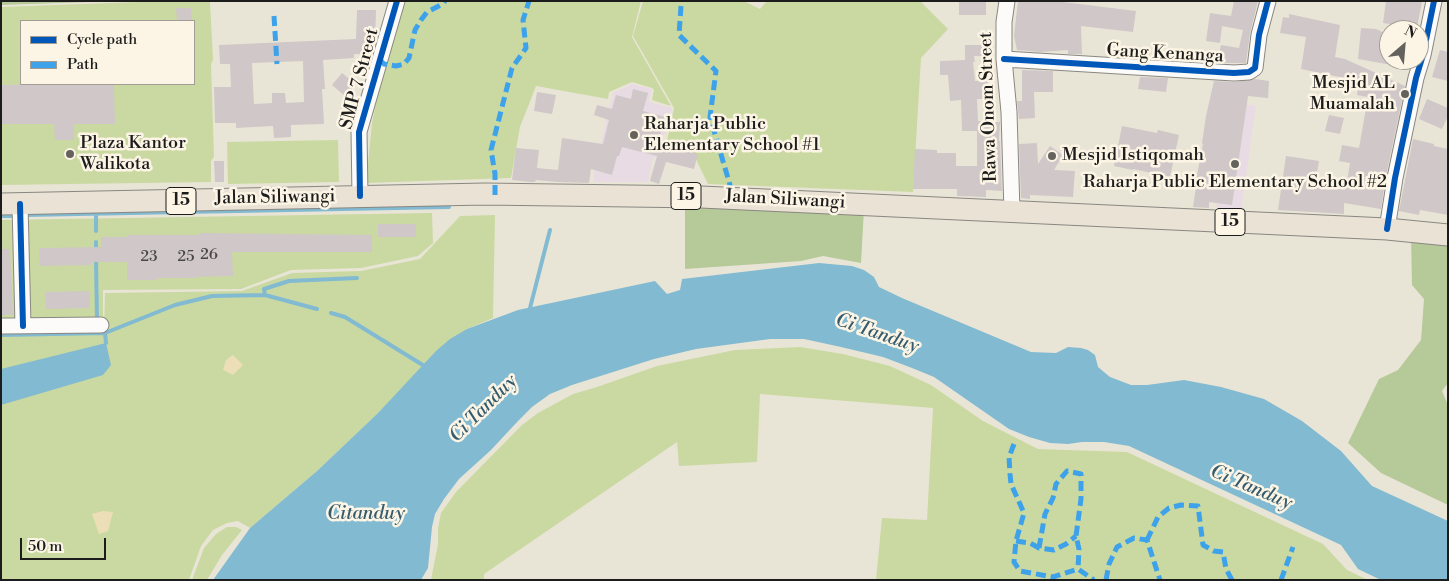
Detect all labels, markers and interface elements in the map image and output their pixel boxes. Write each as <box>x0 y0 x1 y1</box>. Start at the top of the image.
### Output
legend <box>20 20 195 85</box>
north arrow <box>1379 20 1429 70</box>
text: N <box>1401 22 1419 43</box>
street label: SMP 7 Street <box>336 26 384 132</box>
text: Cycle path <box>67 30 137 49</box>
street label: Rawa Onom Street <box>976 31 1002 183</box>
street label: Gang Kenanga <box>1106 40 1224 68</box>
text: Path <box>67 55 99 74</box>
place label: Mesjid AL Muamalah <box>1310 73 1395 116</box>
marker: Mesjid AL Muamalah <box>1399 88 1411 100</box>
place label: Raharja Public Elementary School #1 <box>644 114 820 156</box>
marker: Raharja Public Elementary School #1 <box>628 129 640 141</box>
place label: Plaza Kantor Walikota <box>80 133 186 176</box>
place label: Mesjid Istiqomah <box>1062 145 1204 167</box>
marker: Plaza Kantor Walikota <box>64 148 76 160</box>
marker: Mesjid Istiqomah <box>1046 150 1058 162</box>
marker: Raharja Public Elementary School #2 <box>1229 158 1241 170</box>
place label: Raharja Public Elementary School #2 <box>1083 172 1387 194</box>
road number: 15 <box>671 182 701 210</box>
street label: Jalan Siliwangi <box>214 186 336 210</box>
street label: Jalan Siliwangi <box>724 186 846 214</box>
road number: 15 <box>166 188 196 215</box>
road number: 15 <box>1215 208 1245 236</box>
house number: 26 <box>200 246 218 264</box>
house number: 23 <box>141 248 157 266</box>
house number: 25 <box>178 248 194 266</box>
water label: Ci Tanduy <box>832 309 922 359</box>
water label: Ci Tanduy <box>445 370 523 448</box>
water label: Ci Tanduy <box>1207 461 1295 515</box>
water label: Citanduy <box>327 503 405 525</box>
scale bar <box>22 528 109 560</box>
text: 50 m <box>28 537 62 556</box>

